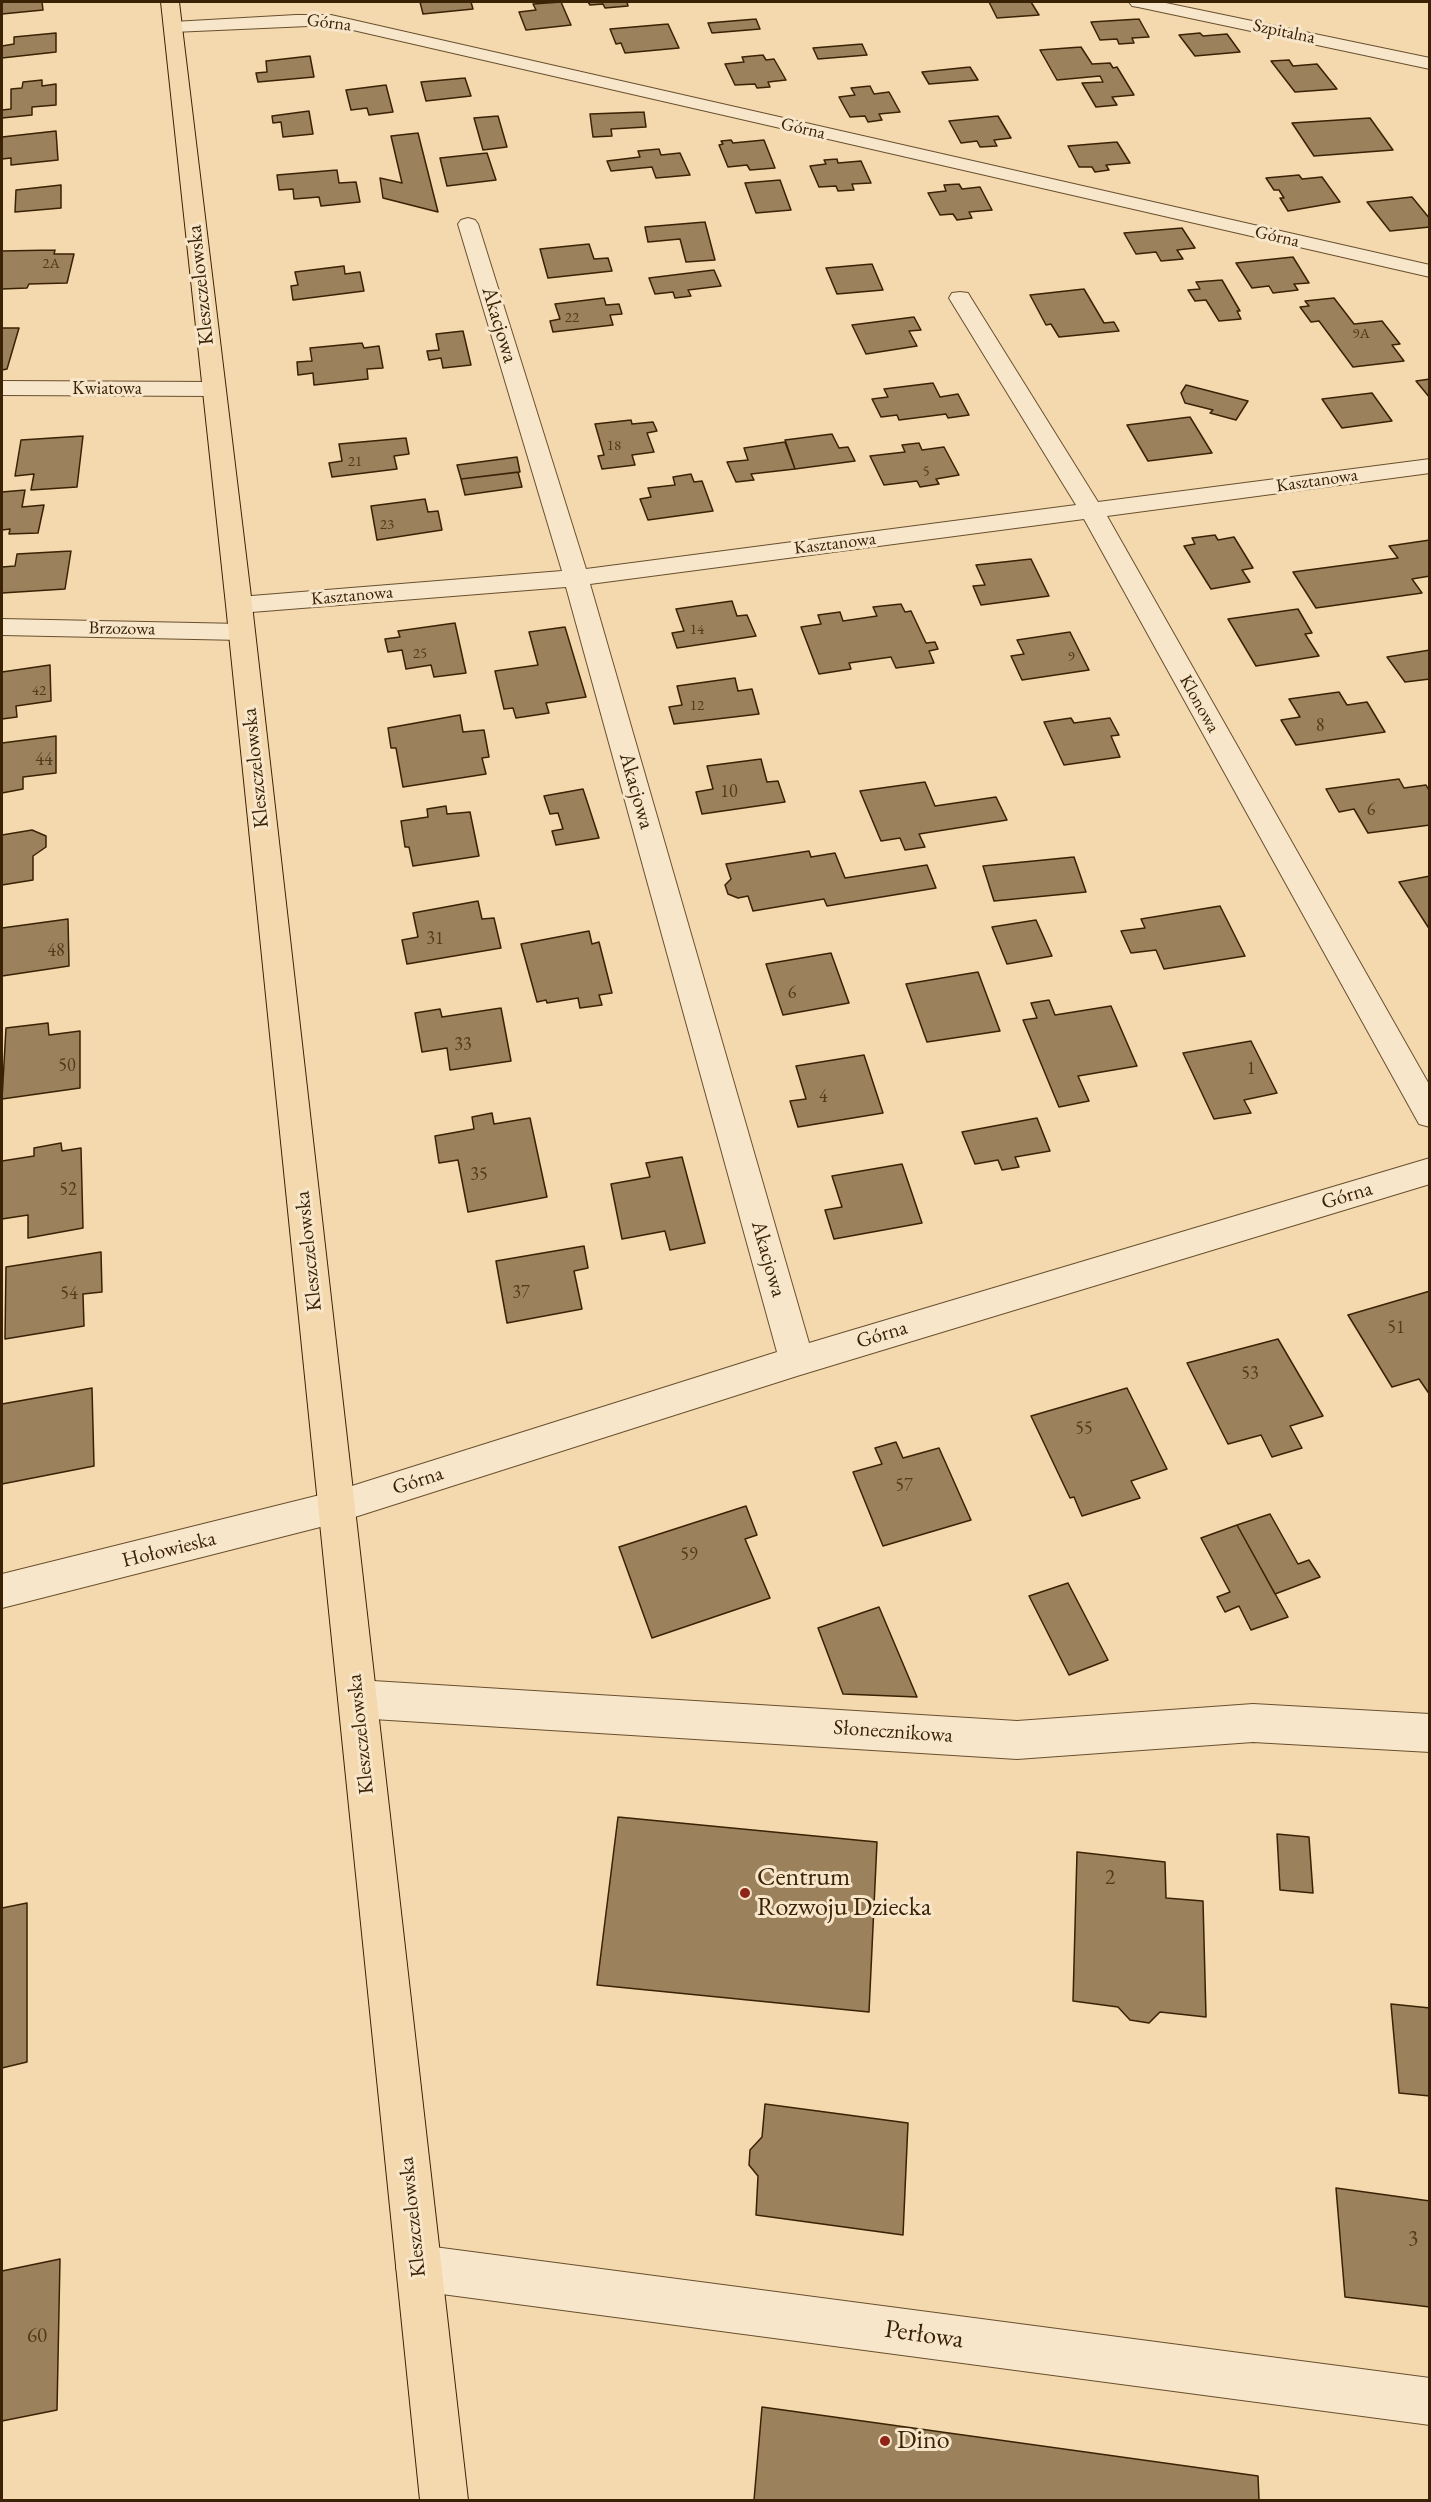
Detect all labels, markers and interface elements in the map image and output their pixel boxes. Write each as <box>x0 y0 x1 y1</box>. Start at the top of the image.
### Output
street label: Górna <box>305 10 353 36</box>
street label: Szpitalna <box>1251 15 1317 49</box>
street label: Górna <box>779 113 827 145</box>
street label: Górna <box>1253 221 1301 253</box>
street label: Kleszczelowska <box>182 224 220 346</box>
house number: 2A <box>42 255 60 273</box>
street label: Akacjowa <box>476 284 522 366</box>
house number: 22 <box>565 309 579 327</box>
house number: 9A <box>1352 325 1370 343</box>
street label: Kwiatowa <box>72 378 142 400</box>
house number: 18 <box>607 437 621 455</box>
house number: 21 <box>348 453 362 471</box>
house number: 5 <box>922 463 930 481</box>
street label: Kasztanowa <box>1275 465 1359 497</box>
house number: 23 <box>380 516 394 534</box>
street label: Kasztanowa <box>793 528 877 560</box>
street label: Kasztanowa <box>310 582 394 610</box>
street label: Brzozowa <box>88 618 156 640</box>
house number: 14 <box>690 621 704 639</box>
house number: 25 <box>413 645 427 663</box>
house number: 9 <box>1067 648 1075 666</box>
street label: Klonowa <box>1174 671 1224 737</box>
house number: 42 <box>32 682 46 700</box>
house number: 12 <box>690 697 704 715</box>
street label: Kleszczelowska <box>237 707 275 829</box>
house number: 8 <box>1316 715 1324 737</box>
house number: 44 <box>35 749 53 771</box>
street label: Akacjowa <box>613 750 659 832</box>
house number: 10 <box>720 781 738 803</box>
house number: 6 <box>1367 799 1375 821</box>
house number: 31 <box>426 928 444 950</box>
house number: 48 <box>47 940 65 962</box>
house number: 6 <box>788 982 796 1004</box>
house number: 33 <box>454 1034 472 1056</box>
house number: 50 <box>58 1055 76 1077</box>
house number: 1 <box>1247 1058 1255 1080</box>
house number: 4 <box>819 1086 827 1108</box>
house number: 35 <box>470 1164 488 1186</box>
street label: Górna <box>1318 1176 1376 1216</box>
house number: 52 <box>59 1179 77 1201</box>
street label: Kleszczelowska <box>290 1190 328 1312</box>
street label: Akacjowa <box>745 1218 791 1300</box>
house number: 37 <box>512 1282 530 1304</box>
house number: 54 <box>60 1283 78 1305</box>
street label: Górna <box>853 1315 911 1355</box>
house number: 51 <box>1387 1317 1405 1339</box>
house number: 53 <box>1241 1363 1259 1385</box>
house number: 55 <box>1075 1418 1093 1440</box>
street label: Górna <box>389 1461 447 1501</box>
house number: 57 <box>895 1475 913 1497</box>
street label: Hołowieska <box>119 1526 219 1574</box>
house number: 59 <box>680 1544 698 1566</box>
street label: Kleszczelowska <box>342 1673 380 1795</box>
street label: Słonecznikowa <box>832 1715 954 1749</box>
place label: Centrum Rozwoju Dziecka <box>757 1862 931 1924</box>
house number: 2 <box>1105 1865 1115 1891</box>
marker: Centrum Rozwoju Dziecka <box>738 1886 752 1900</box>
street label: Kleszczelowska <box>394 2156 432 2278</box>
house number: 3 <box>1408 2226 1418 2252</box>
street label: Perłowa <box>883 2314 965 2356</box>
house number: 60 <box>27 2323 47 2349</box>
place label: Dino <box>897 2425 950 2457</box>
marker: Dino <box>878 2434 892 2448</box>

